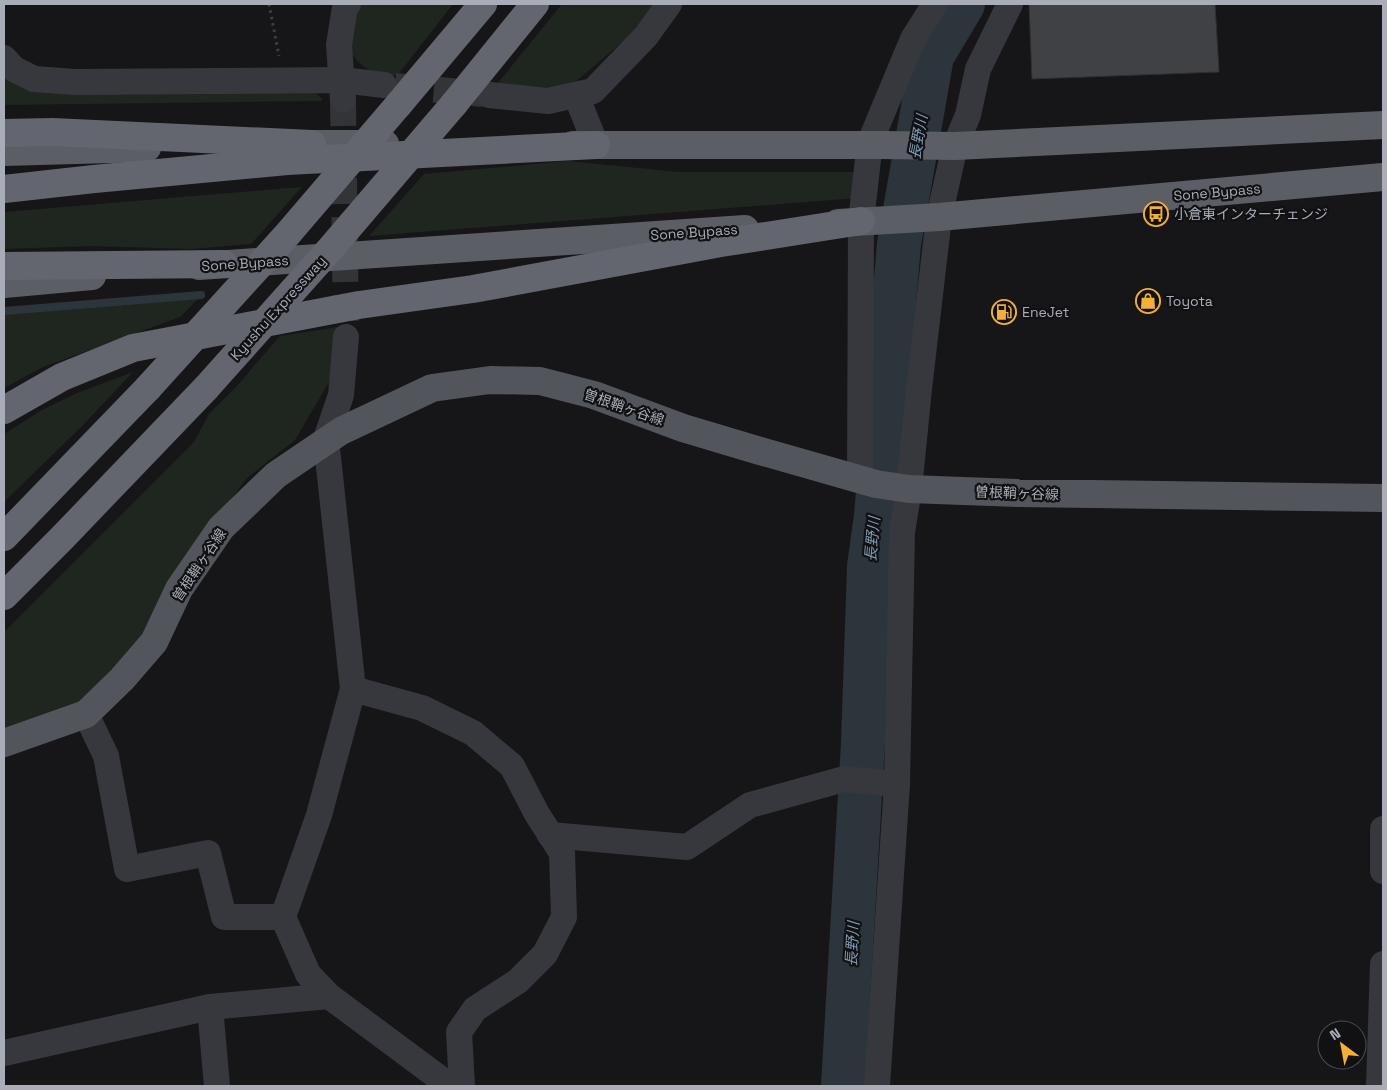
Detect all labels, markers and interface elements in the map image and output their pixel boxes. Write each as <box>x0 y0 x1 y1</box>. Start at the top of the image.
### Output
water label: 長野川 <box>905 111 932 161</box>
street label: Sone Bypass <box>1173 179 1261 205</box>
bus stop icon: 小倉東インターチェンジ <box>1143 201 1169 227</box>
place label: 小倉東インターチェンジ <box>1174 205 1328 223</box>
street label: Sone Bypass <box>650 220 738 244</box>
street label: Sone Bypass <box>201 251 289 275</box>
street label: Kyushu Expressway <box>226 252 330 364</box>
shop icon: Toyota <box>1135 288 1161 314</box>
place label: Toyota <box>1166 292 1213 310</box>
fuel station icon: EneJet <box>991 299 1017 325</box>
place label: EneJet <box>1022 303 1069 321</box>
street label: 曽根鞘ヶ谷線 <box>581 385 667 429</box>
street label: 曽根鞘ヶ谷線 <box>975 483 1059 503</box>
water label: 長野川 <box>861 514 884 562</box>
street label: 曽根鞘ヶ谷線 <box>168 525 230 605</box>
water label: 長野川 <box>841 919 863 967</box>
north arrow <box>1317 1020 1367 1070</box>
text: N <box>1326 1024 1344 1044</box>

